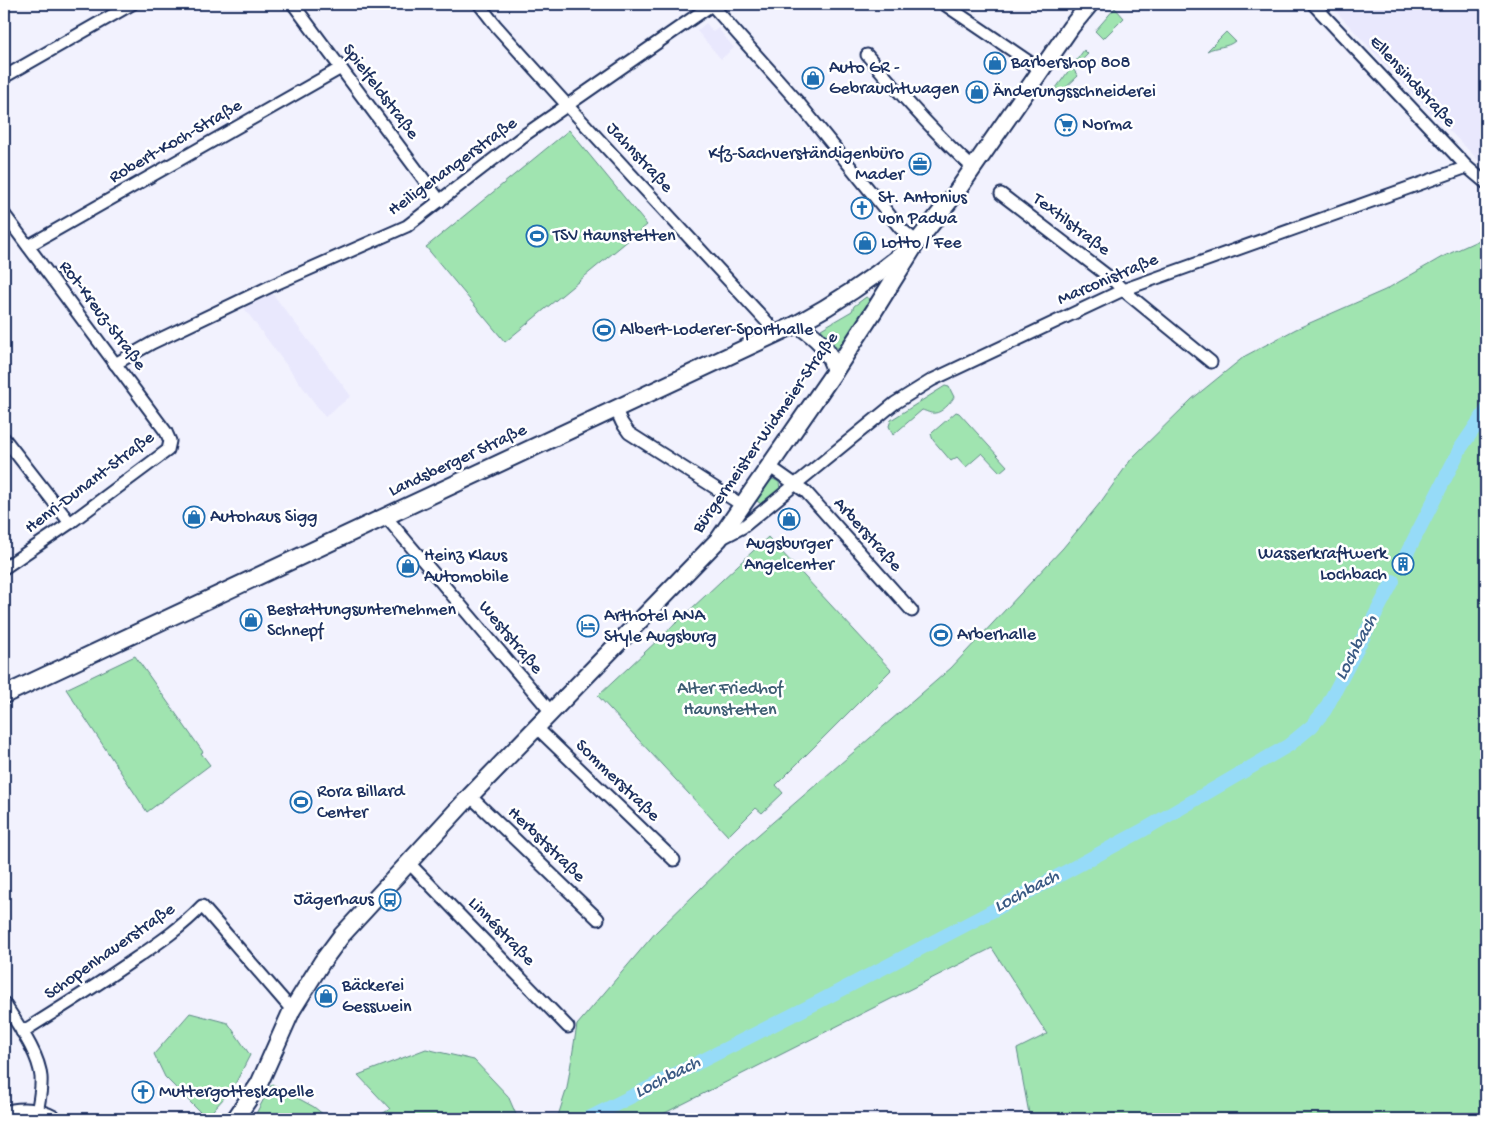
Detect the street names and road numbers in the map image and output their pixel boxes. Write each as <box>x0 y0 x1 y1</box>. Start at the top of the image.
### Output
street label: Ellensindstraße <box>1364 32 1460 133</box>
street label: Spielfeldstraße <box>337 40 423 145</box>
street label: Robert-Koch-Straße <box>106 95 247 189</box>
street label: Heiligenangerstraße <box>384 113 522 221</box>
street label: Jahnstraße <box>601 119 677 198</box>
street label: Textilstraße <box>1027 188 1114 261</box>
street label: Marconistraße <box>1054 249 1162 311</box>
street label: Rot-Kreuz-Straße <box>54 257 150 375</box>
street label: Bürgermeister-Widmeier-Straße <box>688 328 844 538</box>
street label: Landsberger Straße <box>386 420 531 502</box>
street label: Henri-Dunant-Straße <box>21 427 159 539</box>
street label: Arberstraße <box>828 494 906 577</box>
street label: Weststraße <box>473 597 547 679</box>
street label: Sommerstraße <box>570 735 664 827</box>
street label: Herbststraße <box>503 803 590 888</box>
street label: Linnéstraße <box>463 893 539 971</box>
street label: Schopenhauerstraße <box>41 899 180 1005</box>

